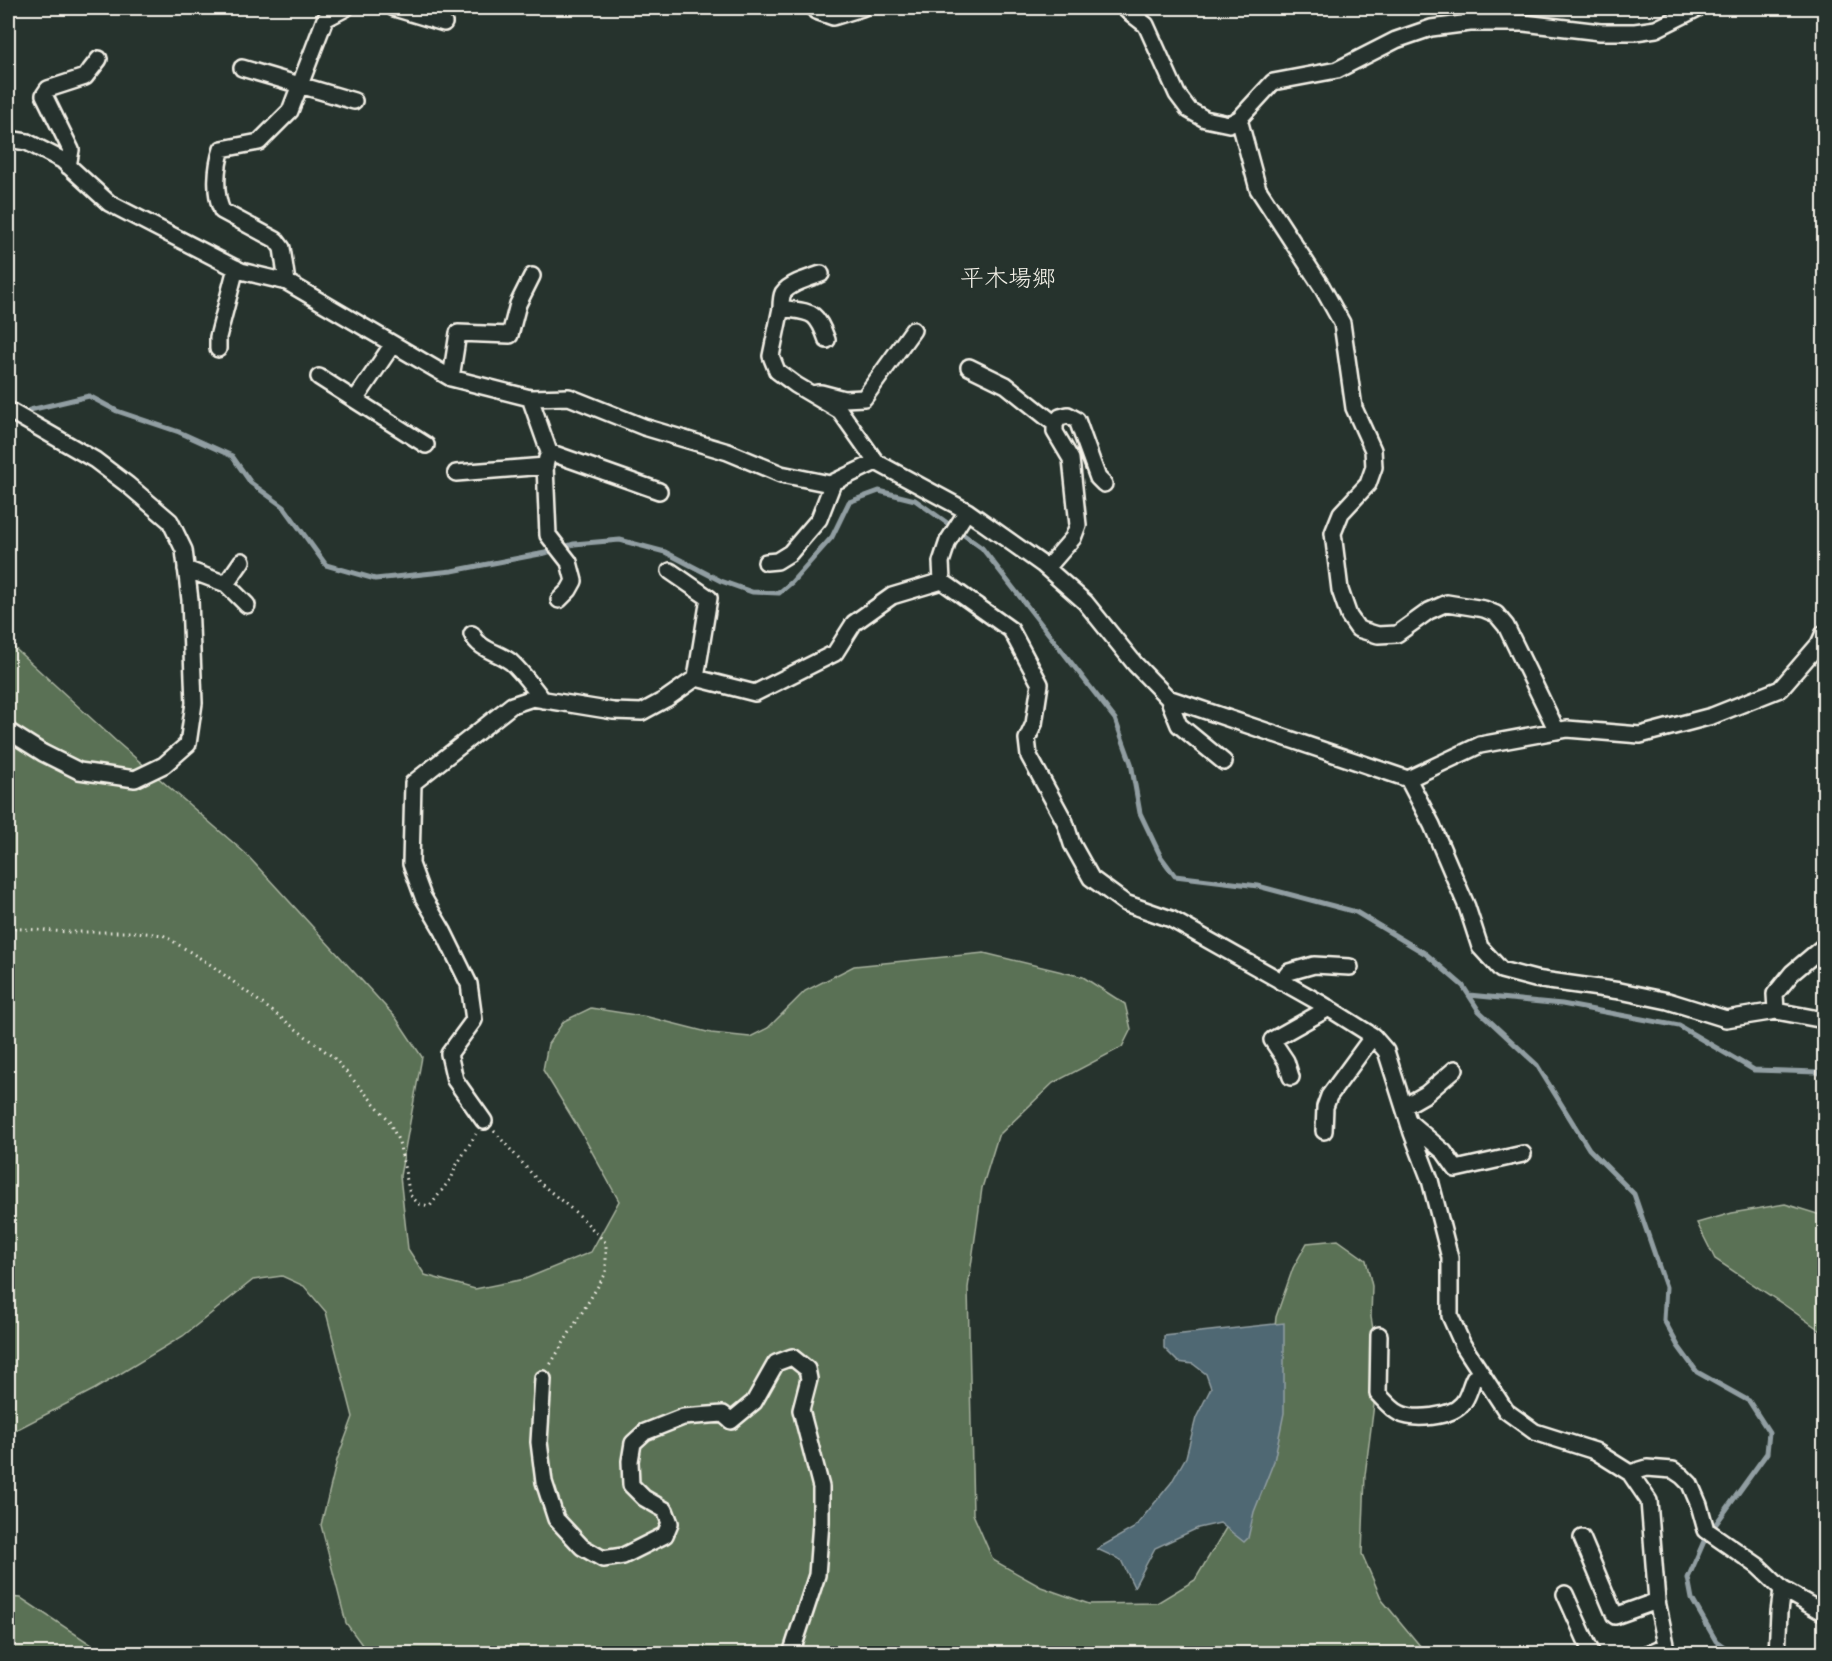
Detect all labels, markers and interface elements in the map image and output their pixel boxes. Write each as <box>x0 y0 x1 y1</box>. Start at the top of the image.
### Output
district label: 平木場郷 <box>960 263 1056 298</box>

